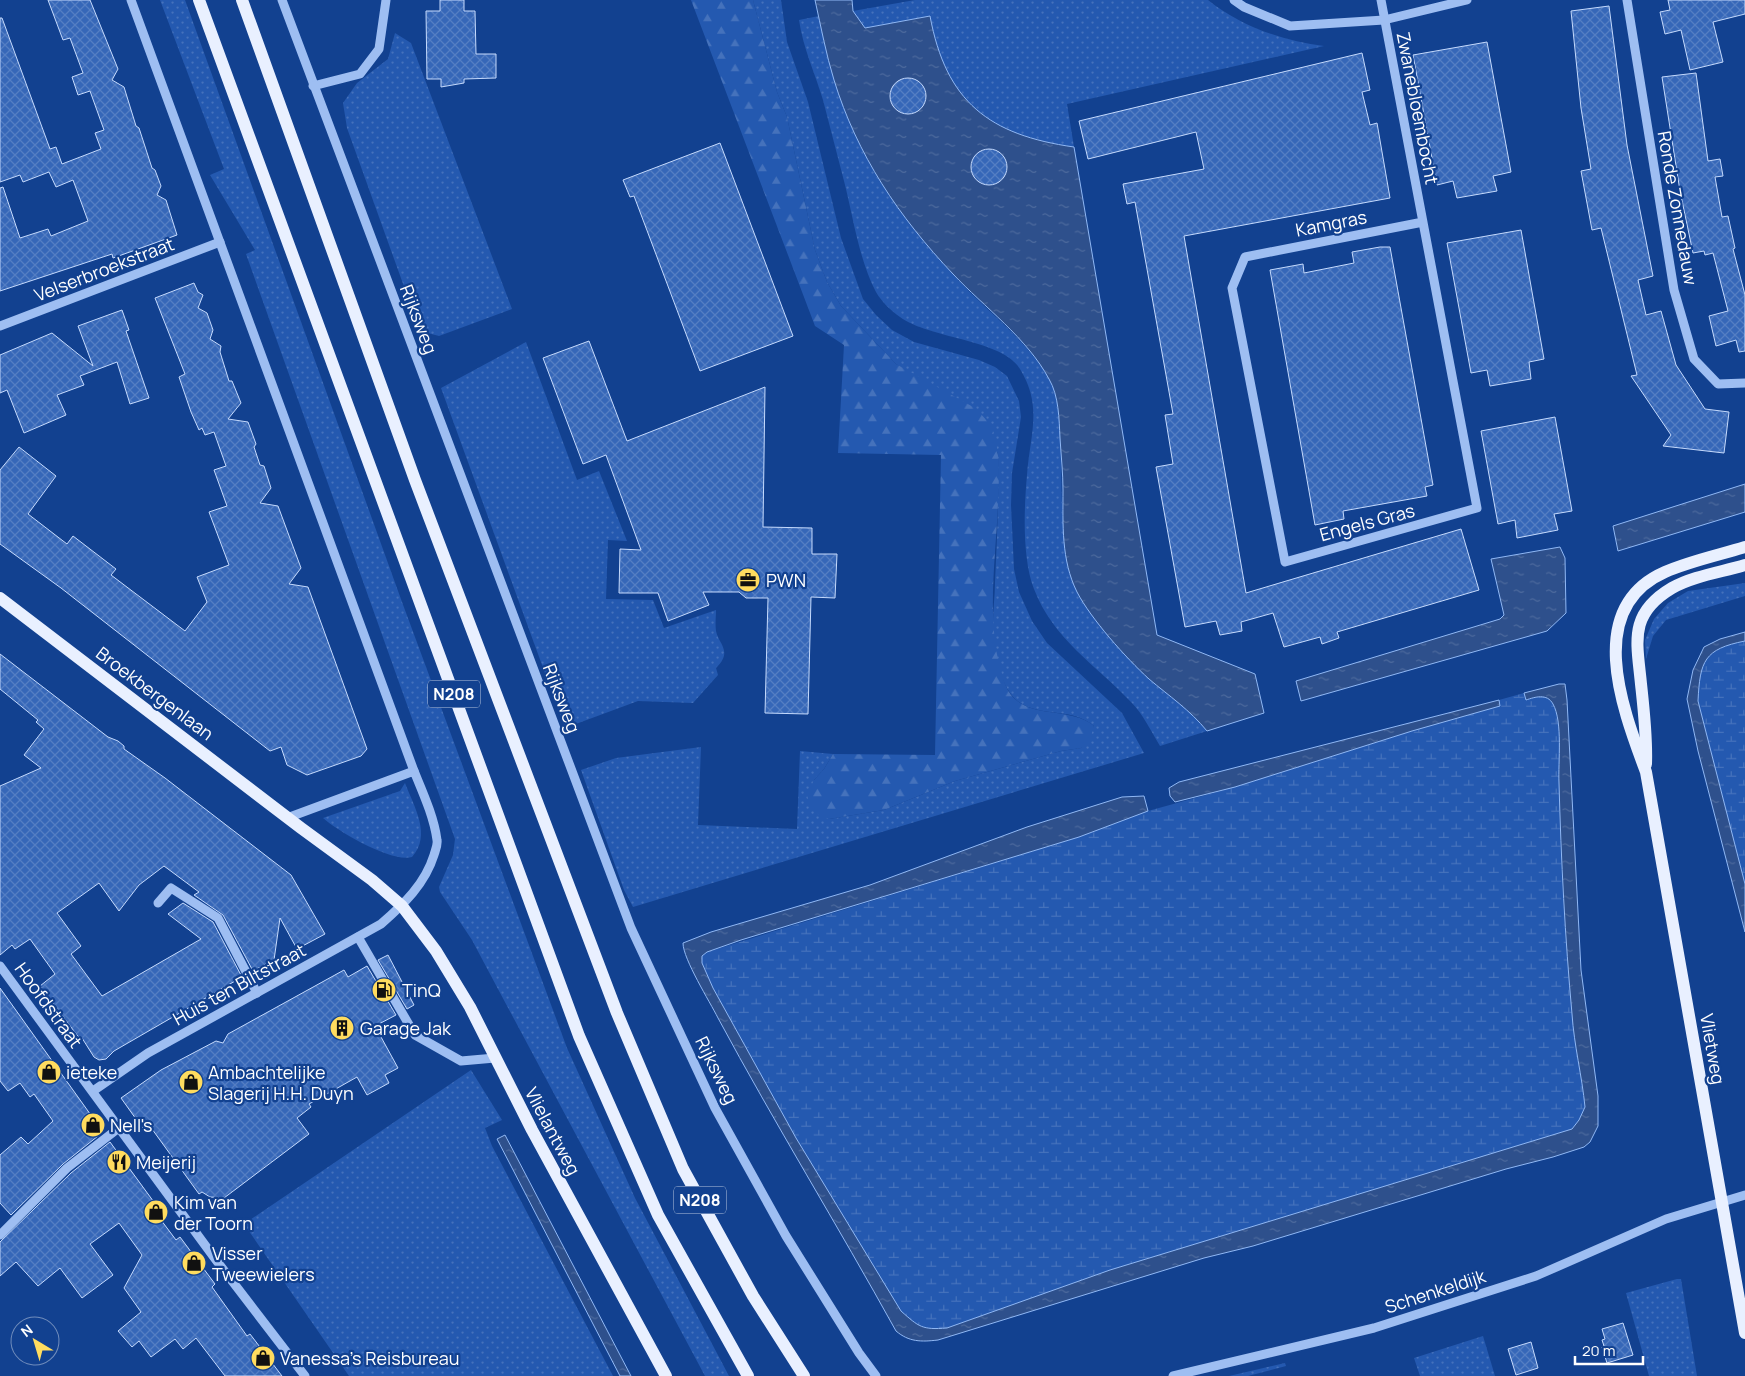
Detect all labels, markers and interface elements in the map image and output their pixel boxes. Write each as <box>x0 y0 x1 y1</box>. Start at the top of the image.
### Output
street label: Zwanebloembocht <box>1391 30 1445 186</box>
street label: Ronde Zonnedauw <box>1653 129 1703 287</box>
street label: Kamgras <box>1293 204 1369 242</box>
street label: Velserbroekstraat <box>31 231 177 307</box>
street label: Rijksweg <box>395 281 443 357</box>
street label: Engels Gras <box>1317 498 1417 546</box>
office icon: PWN <box>735 567 761 593</box>
place label: PWN <box>766 568 806 592</box>
street label: Broekbergenlaan <box>91 641 219 745</box>
street label: Rijksweg <box>538 660 586 736</box>
road number: N208 <box>428 681 480 708</box>
street label: Huis ten Biltstraat <box>168 938 310 1030</box>
street label: Hoofdstraat <box>10 957 88 1053</box>
fuel station icon: TinQ <box>371 977 397 1003</box>
place label: TinQ <box>402 978 441 1002</box>
street label: Vlietweg <box>1695 1012 1731 1086</box>
building icon: Garage Jak <box>329 1015 355 1041</box>
place label: Garage Jak <box>360 1016 452 1040</box>
street label: Rijksweg <box>690 1032 744 1108</box>
shop icon: ieteke <box>36 1059 62 1085</box>
place label: ieteke <box>66 1060 117 1084</box>
place label: Ambachtelijke Slagerij H.H. Duyn <box>208 1060 354 1105</box>
shop icon: Ambachtelijke Slagerij H.H. Duyn <box>178 1069 204 1095</box>
street label: Vlielantweg <box>520 1083 586 1179</box>
shop icon: Nell's <box>80 1112 106 1138</box>
place label: Nell's <box>110 1113 153 1137</box>
restaurant icon: Meijerij <box>106 1149 132 1175</box>
place label: Meijerij <box>136 1150 196 1174</box>
road number: N208 <box>674 1186 726 1214</box>
place label: Kim van der Toorn <box>174 1190 253 1235</box>
shop icon: Kim van der Toorn <box>143 1199 169 1225</box>
place label: Visser Tweewielers <box>212 1241 315 1286</box>
shop icon: Visser Tweewielers <box>181 1250 207 1276</box>
street label: Schenkeldijk <box>1382 1263 1489 1319</box>
north arrow <box>10 1316 60 1366</box>
text: N <box>17 1320 37 1341</box>
scale bar <box>1575 1334 1642 1366</box>
text: 20 m <box>1582 1340 1615 1361</box>
shop icon: Vanessa's Reisbureau <box>250 1345 276 1371</box>
place label: Vanessa's Reisbureau <box>280 1346 459 1370</box>

